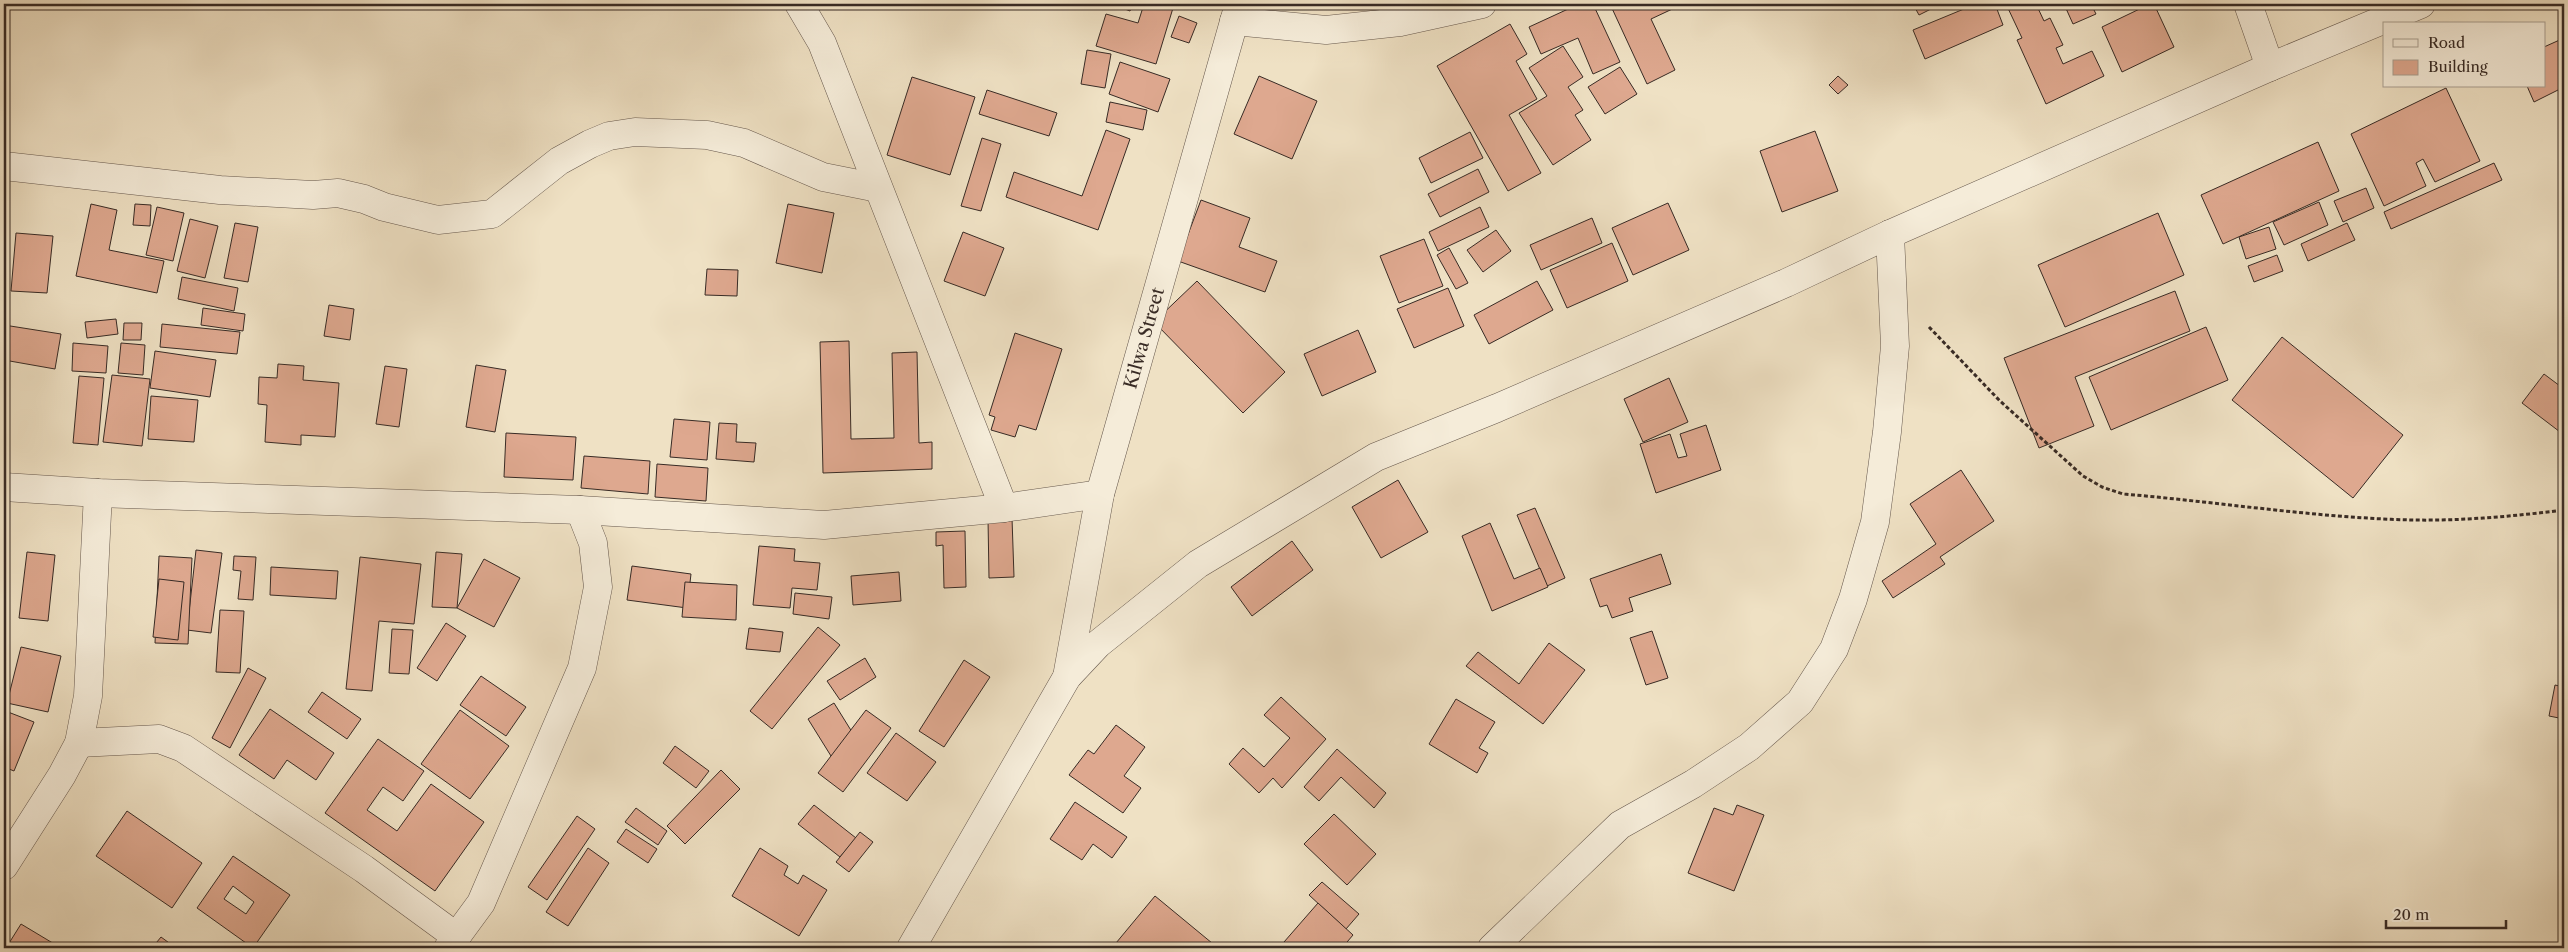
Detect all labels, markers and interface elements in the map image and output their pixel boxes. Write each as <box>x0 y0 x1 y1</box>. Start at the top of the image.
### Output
legend <box>2383 22 2546 88</box>
text: Road <box>2428 33 2465 52</box>
text: Building <box>2428 57 2488 76</box>
street label: Kilwa Street <box>1119 284 1169 391</box>
scale bar <box>2386 897 2506 929</box>
text: 20 m <box>2393 905 2429 924</box>

